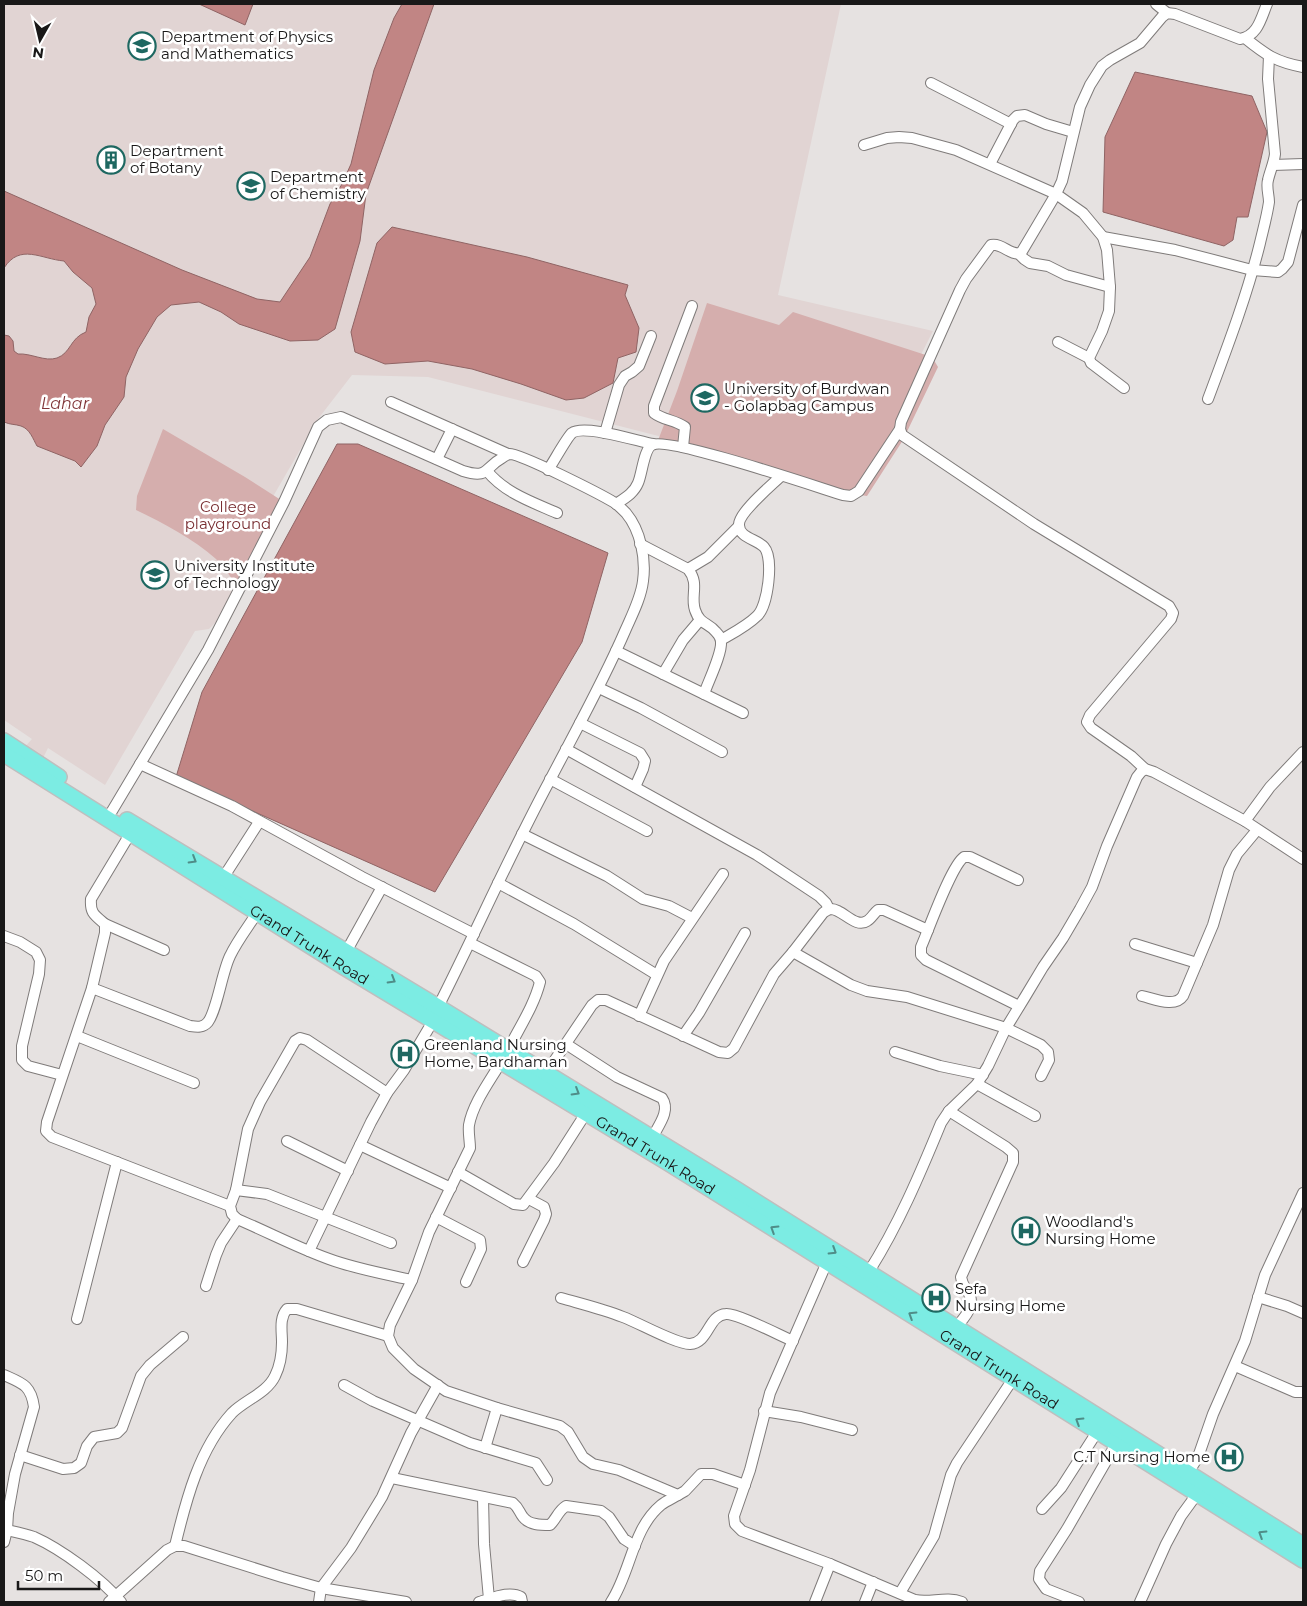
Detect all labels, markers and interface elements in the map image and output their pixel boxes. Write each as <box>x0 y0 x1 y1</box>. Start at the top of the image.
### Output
north arrow <box>15 15 65 65</box>
place label: Department of Physics and Mathematics <box>161 27 333 63</box>
school or university icon: Department of Physics and Mathematics <box>127 31 157 61</box>
text: N <box>31 43 45 63</box>
place label: Department of Botany <box>130 141 224 177</box>
building icon: Department of Botany <box>96 145 126 175</box>
place label: Department of Chemistry <box>270 167 367 203</box>
school or university icon: Department of Chemistry <box>236 171 266 201</box>
place label: University of Burdwan - Golapbag Campus <box>724 379 890 415</box>
school or university icon: University of Burdwan - Golapbag Campus <box>690 383 720 413</box>
water label: Lahar <box>41 394 90 413</box>
park label: College playground <box>185 497 271 533</box>
place label: University Institute of Technology <box>174 556 315 592</box>
school or university icon: University Institute of Technology <box>140 560 170 590</box>
one-way arrow <box>188 853 197 863</box>
street label: Grand Trunk Road <box>246 900 373 989</box>
one-way arrow <box>387 973 396 983</box>
place label: Greenland Nursing Home, Bardhaman <box>424 1035 568 1071</box>
hospital icon: Greenland Nursing Home, Bardhaman <box>390 1039 420 1069</box>
one-way arrow <box>571 1085 580 1095</box>
street label: Grand Trunk Road <box>592 1111 719 1199</box>
place label: Woodland's Nursing Home <box>1045 1212 1156 1248</box>
hospital icon: Woodland's Nursing Home <box>1011 1216 1041 1246</box>
one-way arrow <box>771 1226 780 1236</box>
one-way arrow <box>828 1245 837 1254</box>
place label: Sefa Nursing Home <box>955 1279 1066 1315</box>
hospital icon: Sefa Nursing Home <box>921 1283 951 1313</box>
one-way arrow <box>909 1312 918 1322</box>
street label: Grand Trunk Road <box>936 1325 1062 1414</box>
one-way arrow <box>1076 1417 1085 1427</box>
hospital icon: C.T Nursing Home <box>1214 1442 1244 1472</box>
place label: C.T Nursing Home <box>1073 1447 1210 1466</box>
one-way arrow <box>1258 1531 1267 1541</box>
scale bar <box>18 1558 99 1590</box>
text: 50 m <box>25 1566 63 1585</box>

